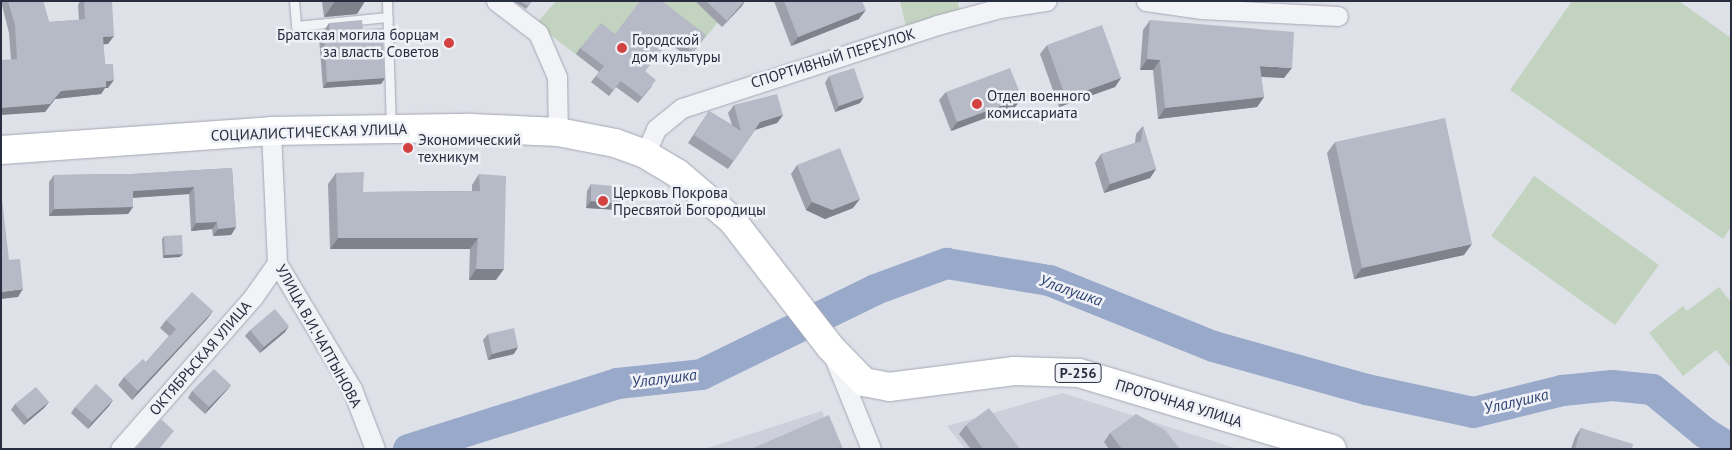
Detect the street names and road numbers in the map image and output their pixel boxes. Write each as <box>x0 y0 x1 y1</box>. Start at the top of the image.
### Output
street label: СПОРТИВНЫЙ ПЕРЕУЛОК <box>749 24 917 92</box>
street label: СОЦИАЛИСТИЧЕСКАЯ УЛИЦА <box>210 120 408 144</box>
street label: УЛИЦА В.И.ЧАПТЫНОВА <box>272 261 366 411</box>
street label: ОКТЯБРЬСКАЯ УЛИЦА <box>145 297 255 419</box>
road number: Р-256 <box>1054 362 1102 384</box>
street label: ПРОТОЧНАЯ УЛИЦА <box>1113 375 1245 431</box>

